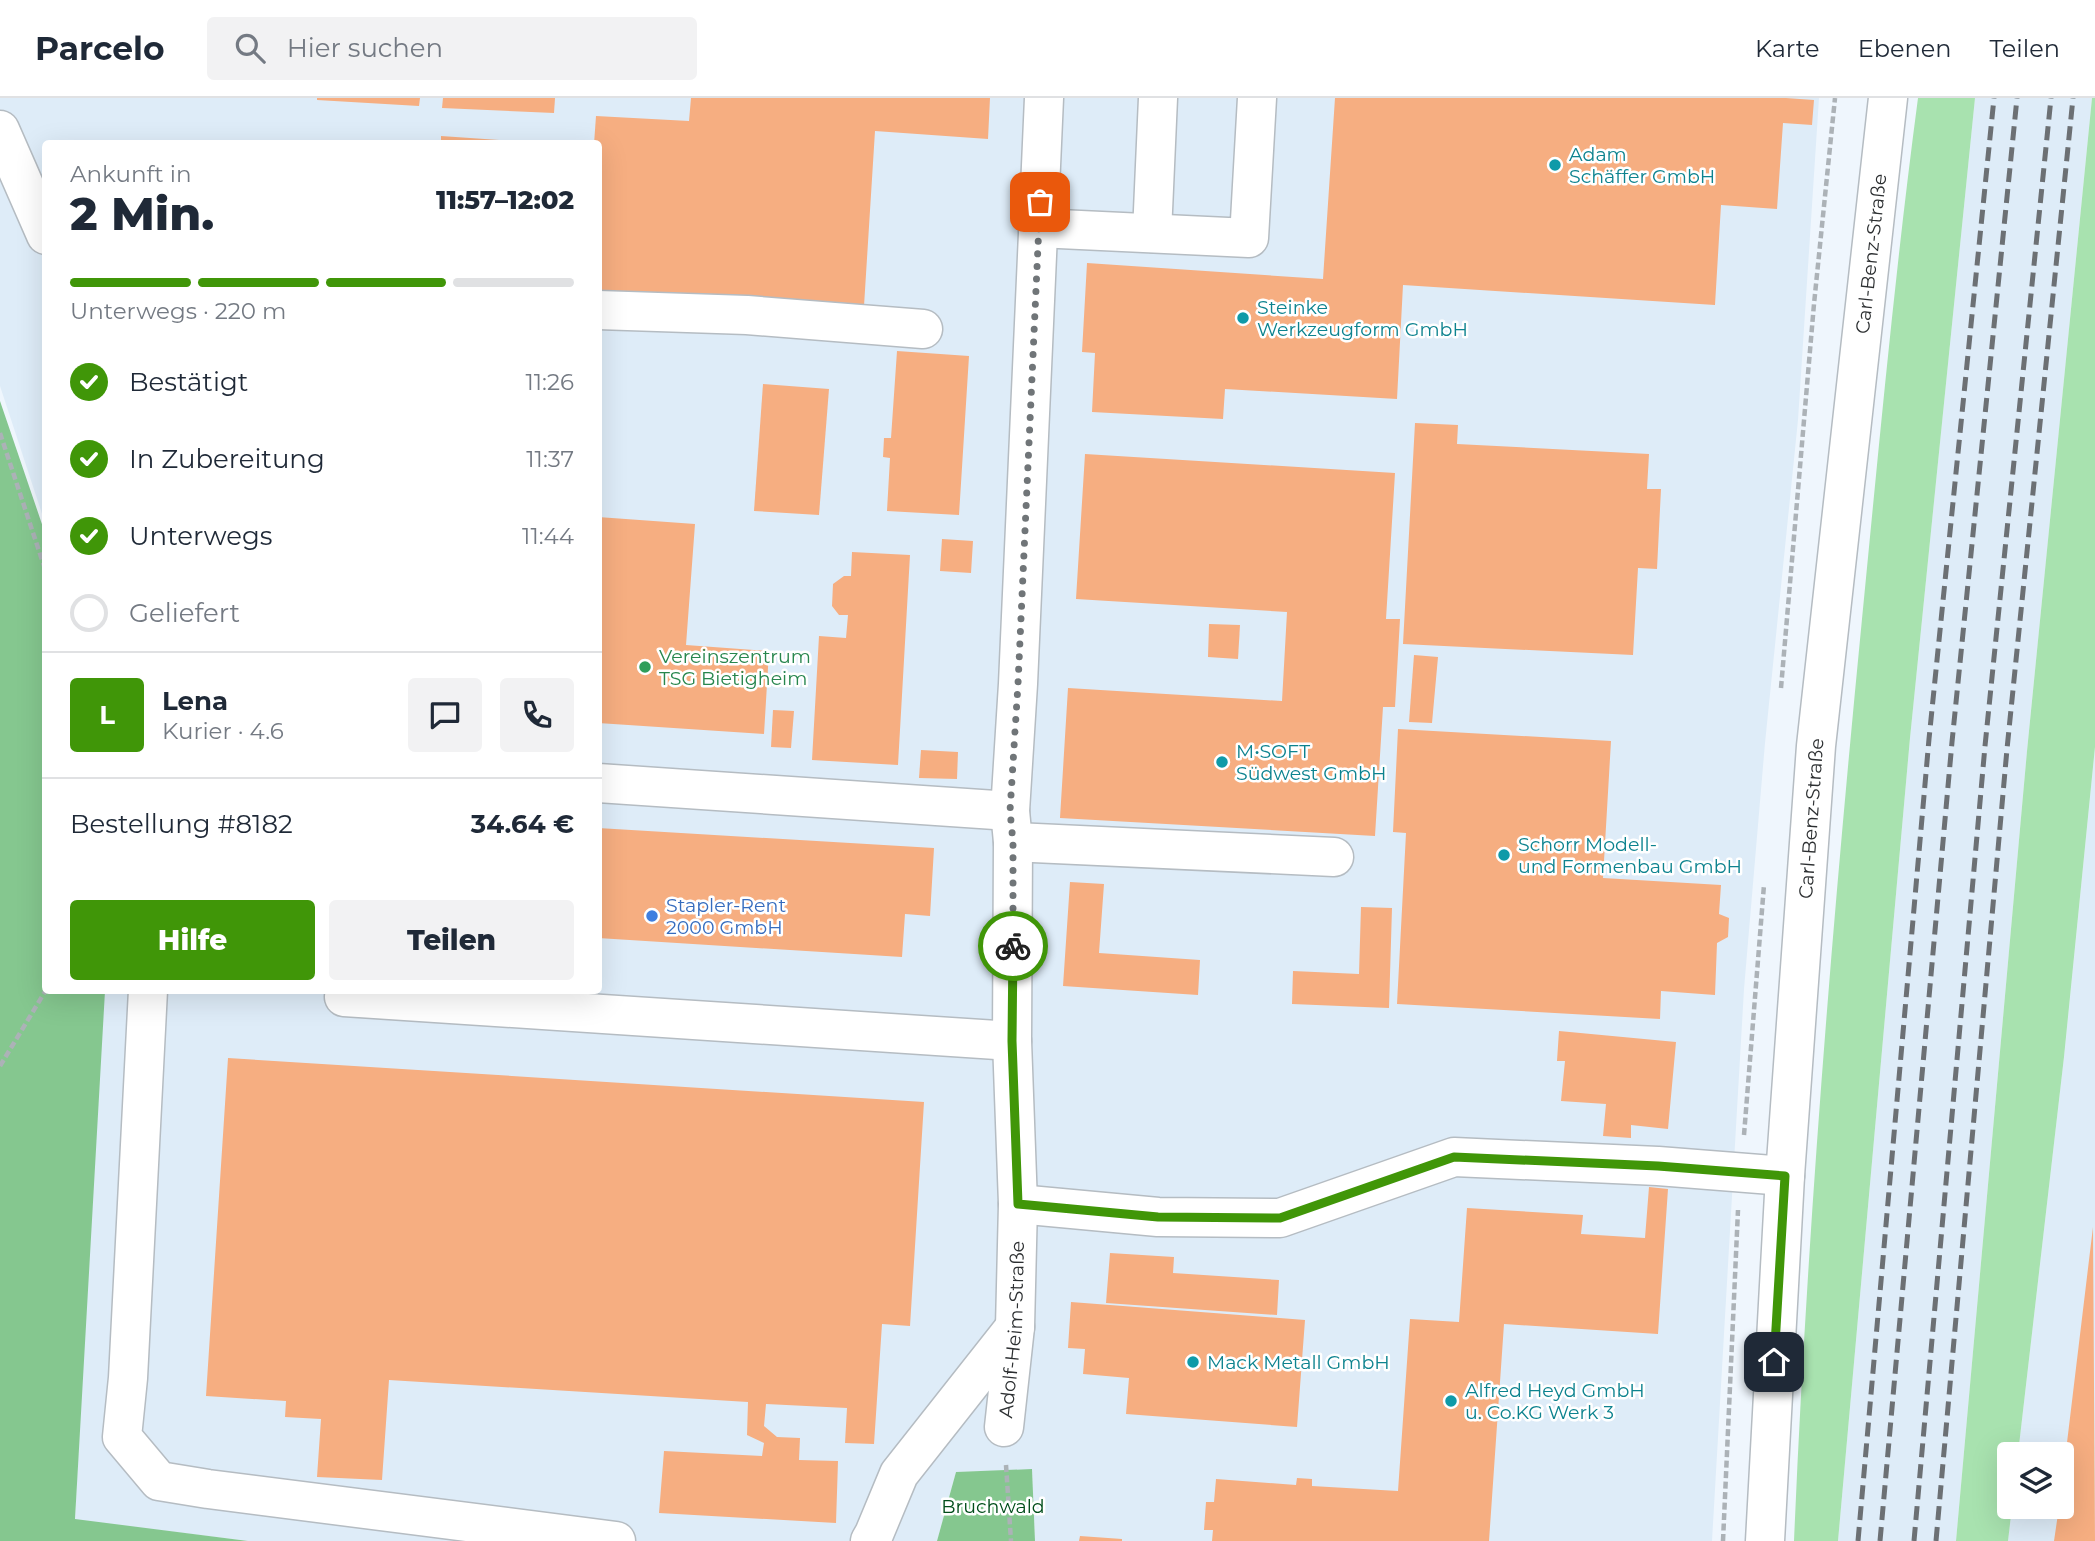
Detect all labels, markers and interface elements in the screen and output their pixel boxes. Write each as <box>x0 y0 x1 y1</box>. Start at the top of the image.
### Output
search box <box>207 17 697 80</box>
text: Parcelo <box>35 28 165 68</box>
icon: search <box>231 29 269 67</box>
text: Hier suchen <box>287 32 443 64</box>
text: Karte <box>1755 34 1820 63</box>
text: Ebenen <box>1858 34 1951 63</box>
text: Teilen <box>1989 34 2060 63</box>
place label: Adam Schäffer GmbH <box>1569 143 1715 188</box>
marker: Adam Schäffer GmbH <box>1547 157 1563 173</box>
text: Ankunft in <box>70 160 191 188</box>
pin <box>1010 172 1070 232</box>
street label: Carl-Benz-Straße <box>1850 172 1891 335</box>
icon: bag <box>1021 183 1059 221</box>
text: 11:57–12:02 <box>436 184 574 216</box>
text: 2 Min. <box>70 185 214 242</box>
place label: Steinke Werkzeugform GmbH <box>1257 296 1468 341</box>
text: Unterwegs · 220 m <box>70 297 286 325</box>
marker: Steinke Werkzeugform GmbH <box>1235 310 1251 326</box>
icon: check <box>70 363 108 401</box>
text: Bestätigt <box>129 366 248 398</box>
text: 11:26 <box>525 368 574 396</box>
icon: check <box>70 440 108 478</box>
text: In Zubereitung <box>129 443 325 475</box>
text: 11:37 <box>526 445 574 473</box>
icon: check <box>70 517 108 555</box>
text: Unterwegs <box>129 520 272 552</box>
text: 11:44 <box>522 522 574 550</box>
text: Geliefert <box>129 597 240 629</box>
place label: Vereinszentrum TSG Bietigheim <box>659 645 811 690</box>
marker: Vereinszentrum TSG Bietigheim <box>637 659 653 675</box>
button: chat <box>408 678 482 752</box>
button: phone <box>500 678 574 752</box>
text: Lena <box>162 685 228 717</box>
text: L <box>99 699 115 731</box>
text: Kurier · 4.6 <box>162 717 284 745</box>
street label: Carl-Benz-Straße <box>1794 737 1828 900</box>
place label: M•SOFT Südwest GmbH <box>1236 740 1386 785</box>
marker: M•SOFT Südwest GmbH <box>1214 754 1230 770</box>
text: Bestellung #8182 <box>70 808 293 840</box>
text: 34.64 € <box>471 808 574 840</box>
place label: Schorr Modell- und Formenbau GmbH <box>1518 833 1742 878</box>
marker: Schorr Modell- und Formenbau GmbH <box>1496 847 1512 863</box>
place label: Stapler-Rent 2000 GmbH <box>666 894 786 939</box>
button: Hilfe <box>70 900 315 980</box>
button: Teilen <box>329 900 574 980</box>
marker: Stapler-Rent 2000 GmbH <box>644 908 660 924</box>
courier <box>978 911 1048 981</box>
icon: bike <box>994 927 1032 965</box>
street label: Adolf-Heim-Straße <box>994 1240 1029 1419</box>
pin <box>1744 1332 1804 1392</box>
icon: home <box>1755 1343 1793 1381</box>
place label: Mack Metall GmbH <box>1207 1351 1390 1374</box>
marker: Mack Metall GmbH <box>1185 1354 1201 1370</box>
place label: Alfred Heyd GmbH u. Co.KG Werk 3 <box>1465 1379 1645 1424</box>
marker: Alfred Heyd GmbH u. Co.KG Werk 3 <box>1443 1393 1459 1409</box>
map controls <box>1997 1442 2074 1519</box>
button: layers <box>1997 1442 2074 1519</box>
park label: Bruchwald <box>941 1495 1045 1518</box>

